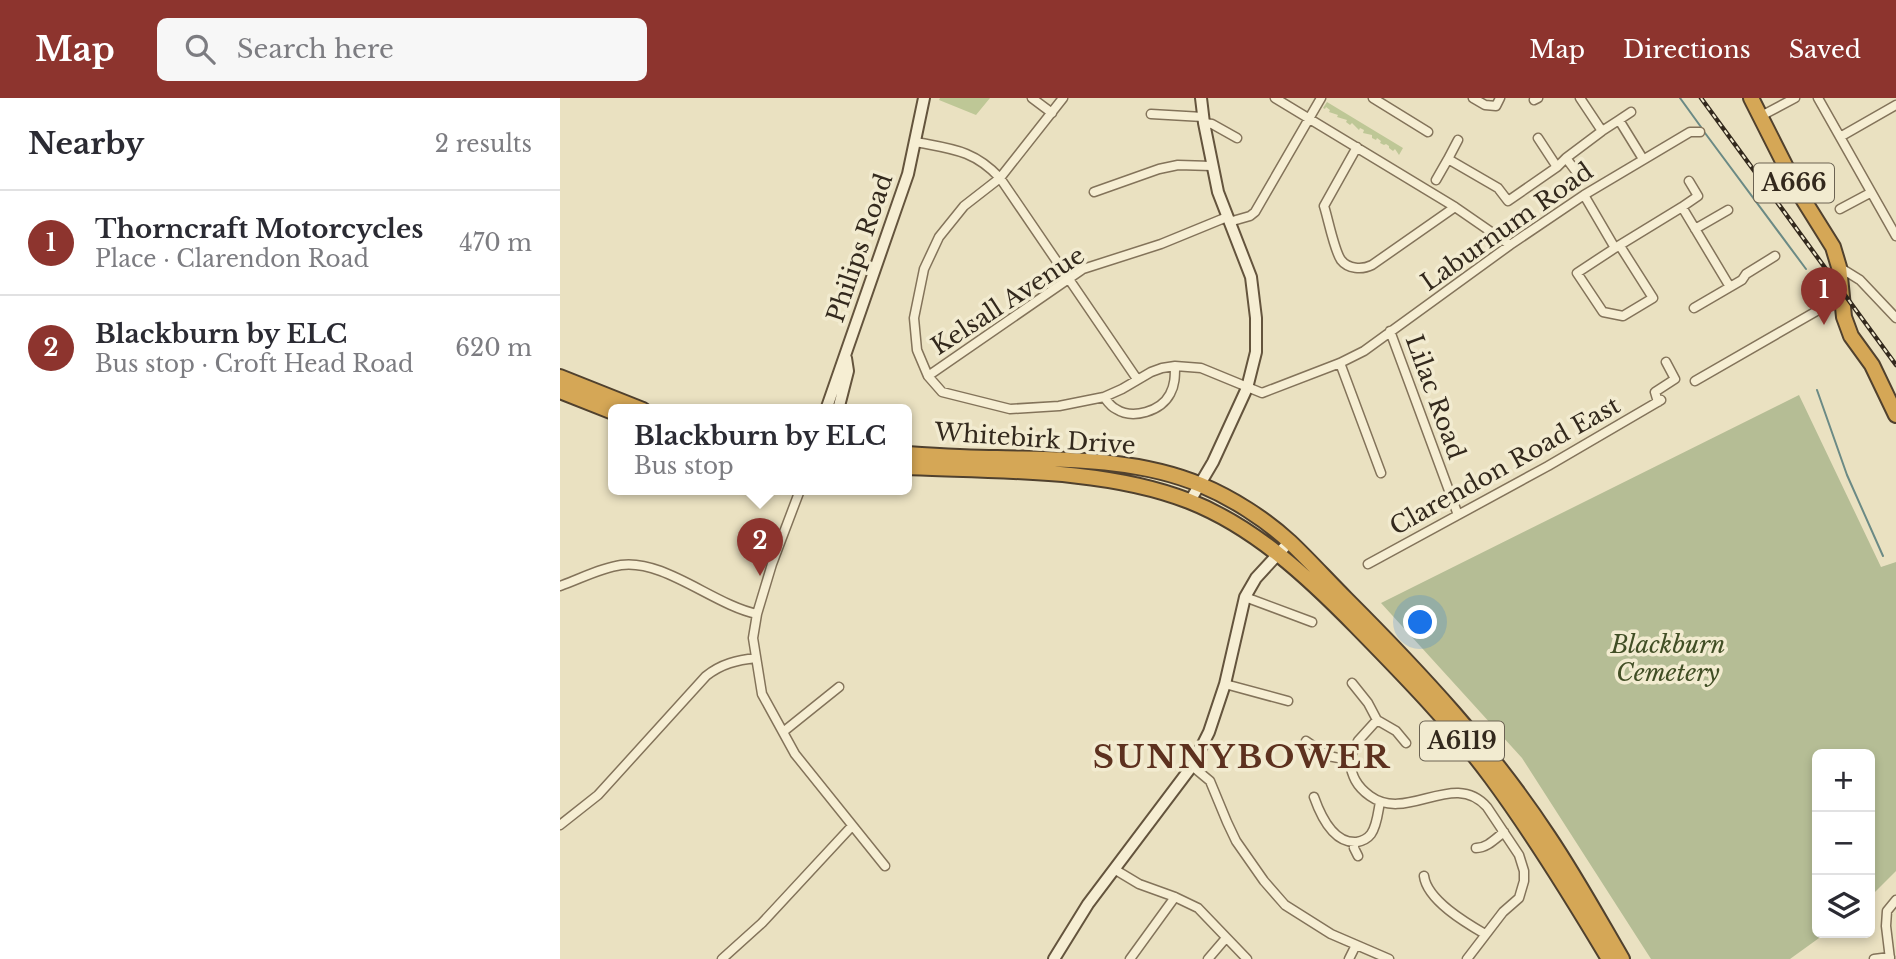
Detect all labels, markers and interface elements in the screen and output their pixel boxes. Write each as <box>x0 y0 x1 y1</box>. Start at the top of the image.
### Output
search box <box>157 18 647 81</box>
text: Map <box>35 29 115 70</box>
icon: search <box>181 30 219 68</box>
text: Search here <box>237 33 394 65</box>
text: Map <box>1529 35 1585 64</box>
text: Directions <box>1623 35 1751 64</box>
text: Saved <box>1789 35 1861 64</box>
text: Nearby <box>28 125 144 162</box>
text: 2 results <box>435 130 532 158</box>
street label: Laburnum Road <box>1415 156 1598 297</box>
road number: A666 <box>1754 164 1834 202</box>
street label: Philips Road <box>821 170 898 326</box>
text: Thorncraft Motorcycles <box>95 213 423 245</box>
text: 1 <box>46 229 56 257</box>
text: 470 m <box>459 229 532 257</box>
street label: Kelsall Avenue <box>926 240 1090 361</box>
text: Place · Clarendon Road <box>95 245 369 273</box>
pin: 1 <box>1801 267 1847 325</box>
text: Blackburn by ELC <box>95 318 347 350</box>
street label: Lilac Road <box>1400 331 1471 463</box>
text: 2 <box>44 334 58 362</box>
text: 620 m <box>455 334 532 362</box>
text: Bus stop · Croft Head Road <box>95 350 413 378</box>
street label: Clarendon Road East <box>1385 390 1625 541</box>
popup <box>608 404 912 495</box>
street label: Whitebirk Drive <box>933 417 1137 460</box>
text: Blackburn by ELC <box>634 420 886 452</box>
text: Bus stop <box>634 452 734 480</box>
pin: 2 <box>737 518 783 576</box>
your location <box>1403 605 1437 639</box>
park label: Blackburn Cemetery <box>1610 630 1725 687</box>
road number: A6119 <box>1420 722 1504 761</box>
district label: SUNNYBOWER <box>1093 737 1391 777</box>
map controls <box>1812 749 1875 938</box>
button: + <box>1812 749 1875 812</box>
button: − <box>1812 812 1875 875</box>
button: layers <box>1812 875 1875 938</box>

